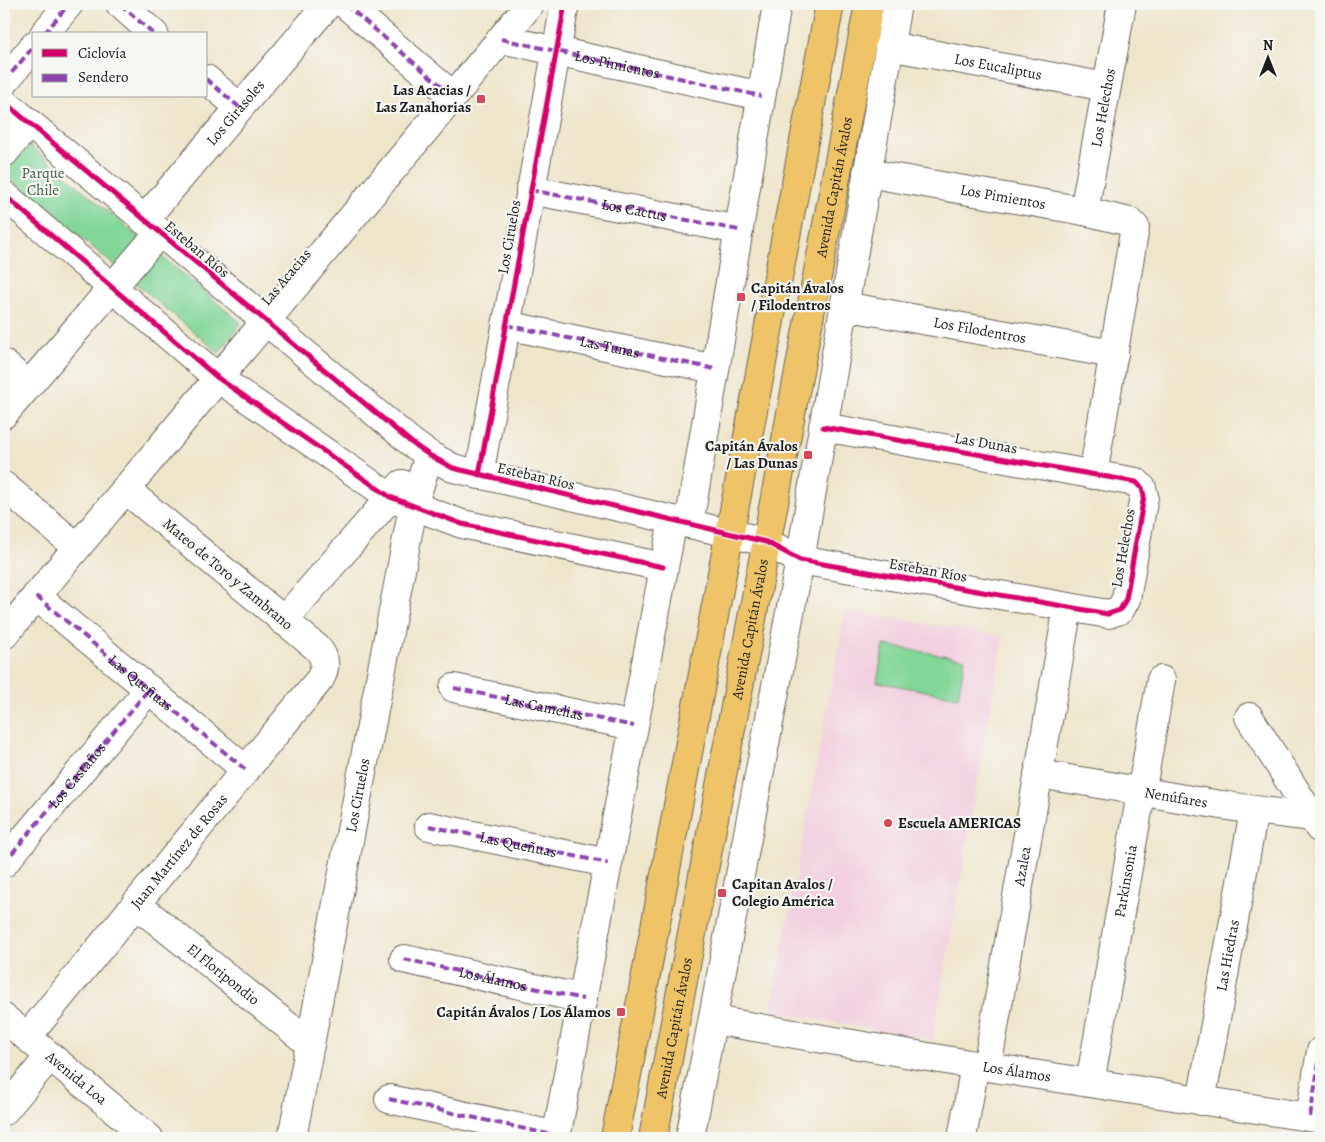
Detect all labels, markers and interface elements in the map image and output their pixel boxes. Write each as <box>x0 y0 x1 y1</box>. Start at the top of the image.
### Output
legend <box>32 32 208 98</box>
north arrow <box>1242 32 1292 82</box>
text: N <box>1263 36 1273 55</box>
text: Ciclovía <box>78 43 126 63</box>
street label: Los Pimientos <box>573 45 662 84</box>
street label: Los Eucaliptus <box>953 49 1044 85</box>
street label: Los Helechos <box>1086 66 1120 149</box>
text: Sendero <box>78 67 128 87</box>
street label: Los Girasoles <box>202 75 269 150</box>
place label: Las Acacias / Las Zanahorias <box>376 80 471 117</box>
marker: Las Acacias / Las Zanahorias <box>475 93 487 105</box>
street label: Avenida Capitán Ávalos <box>811 115 857 260</box>
park label: Parque Chile <box>21 163 65 200</box>
street label: Los Pimientos <box>959 179 1047 214</box>
street label: Los Cactus <box>600 194 668 226</box>
street label: Los Ciruelos <box>493 198 525 276</box>
street label: Esteban Ríos <box>160 216 234 282</box>
street label: Las Acacias <box>256 244 316 310</box>
place label: Capitán Ávalos / Filodentros <box>751 278 844 315</box>
marker: Capitán Ávalos / Filodentros <box>735 291 747 303</box>
street label: Los Filodentros <box>932 312 1028 348</box>
street label: Las Tunas <box>578 331 642 363</box>
street label: Las Dunas <box>953 428 1019 458</box>
place label: Capitán Ávalos / Las Dunas <box>705 436 798 473</box>
marker: Capitán Ávalos / Las Dunas <box>802 449 814 461</box>
street label: Esteban Ríos <box>495 457 577 495</box>
street label: Los Helechos <box>1106 507 1140 589</box>
street label: Mateo de Toro y Zambrano <box>159 514 297 634</box>
street label: Esteban Ríos <box>887 553 969 587</box>
street label: Avenida Capitán Ávalos <box>727 557 773 702</box>
street label: Las Queñuas <box>104 650 177 716</box>
street label: Las Camelias <box>503 689 585 725</box>
street label: Los Castaños <box>44 738 110 813</box>
street label: Los Ciruelos <box>341 756 375 834</box>
street label: Nenúfares <box>1143 782 1209 813</box>
street label: Juan Martínez de Rosas <box>126 790 232 913</box>
place label: Escuela AMERICAS <box>898 813 1021 833</box>
marker: Escuela AMERICAS <box>882 817 894 829</box>
street label: Las Queñuas <box>478 827 559 862</box>
street label: Parkinsonia <box>1109 843 1142 919</box>
street label: Azalea <box>1009 845 1036 889</box>
place label: Capitan Avalos / Colegio América <box>732 874 835 911</box>
marker: Capitan Avalos / Colegio América <box>716 887 728 899</box>
street label: Las Hiedras <box>1211 918 1244 993</box>
street label: El Floripondio <box>183 939 264 1010</box>
street label: Avenida Capitán Ávalos <box>651 956 697 1101</box>
street label: Los Álamos <box>457 962 529 996</box>
place label: Capitán Ávalos / Los Álamos <box>437 1002 611 1022</box>
marker: Capitán Ávalos / Los Álamos <box>615 1006 627 1018</box>
street label: Avenida Loa <box>41 1046 111 1109</box>
street label: Los Álamos <box>981 1056 1052 1087</box>

